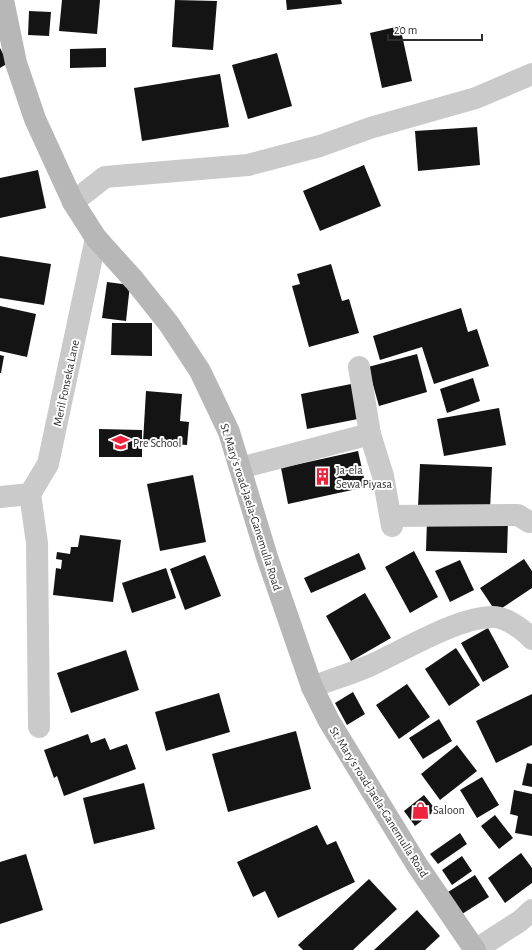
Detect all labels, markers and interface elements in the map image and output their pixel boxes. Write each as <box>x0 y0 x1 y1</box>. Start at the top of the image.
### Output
scale bar <box>388 16 482 42</box>
text: 20 m <box>394 24 417 36</box>
street label: Meril Fonseka Lane <box>51 339 81 427</box>
street label: St. Mary's road-Jaela-Ganemulla Road <box>217 422 284 592</box>
school or university icon: Pre School <box>110 433 130 453</box>
place label: Pre School <box>133 437 181 449</box>
place label: Ja-ela Sewa Piyasa <box>336 464 392 491</box>
building icon: Ja-ela Sewa Piyasa <box>313 467 333 487</box>
street label: St. Mary's road-Jaela-Ganemulla Road <box>327 725 430 880</box>
shop icon: Saloon <box>410 800 430 820</box>
place label: Saloon <box>433 804 465 816</box>

